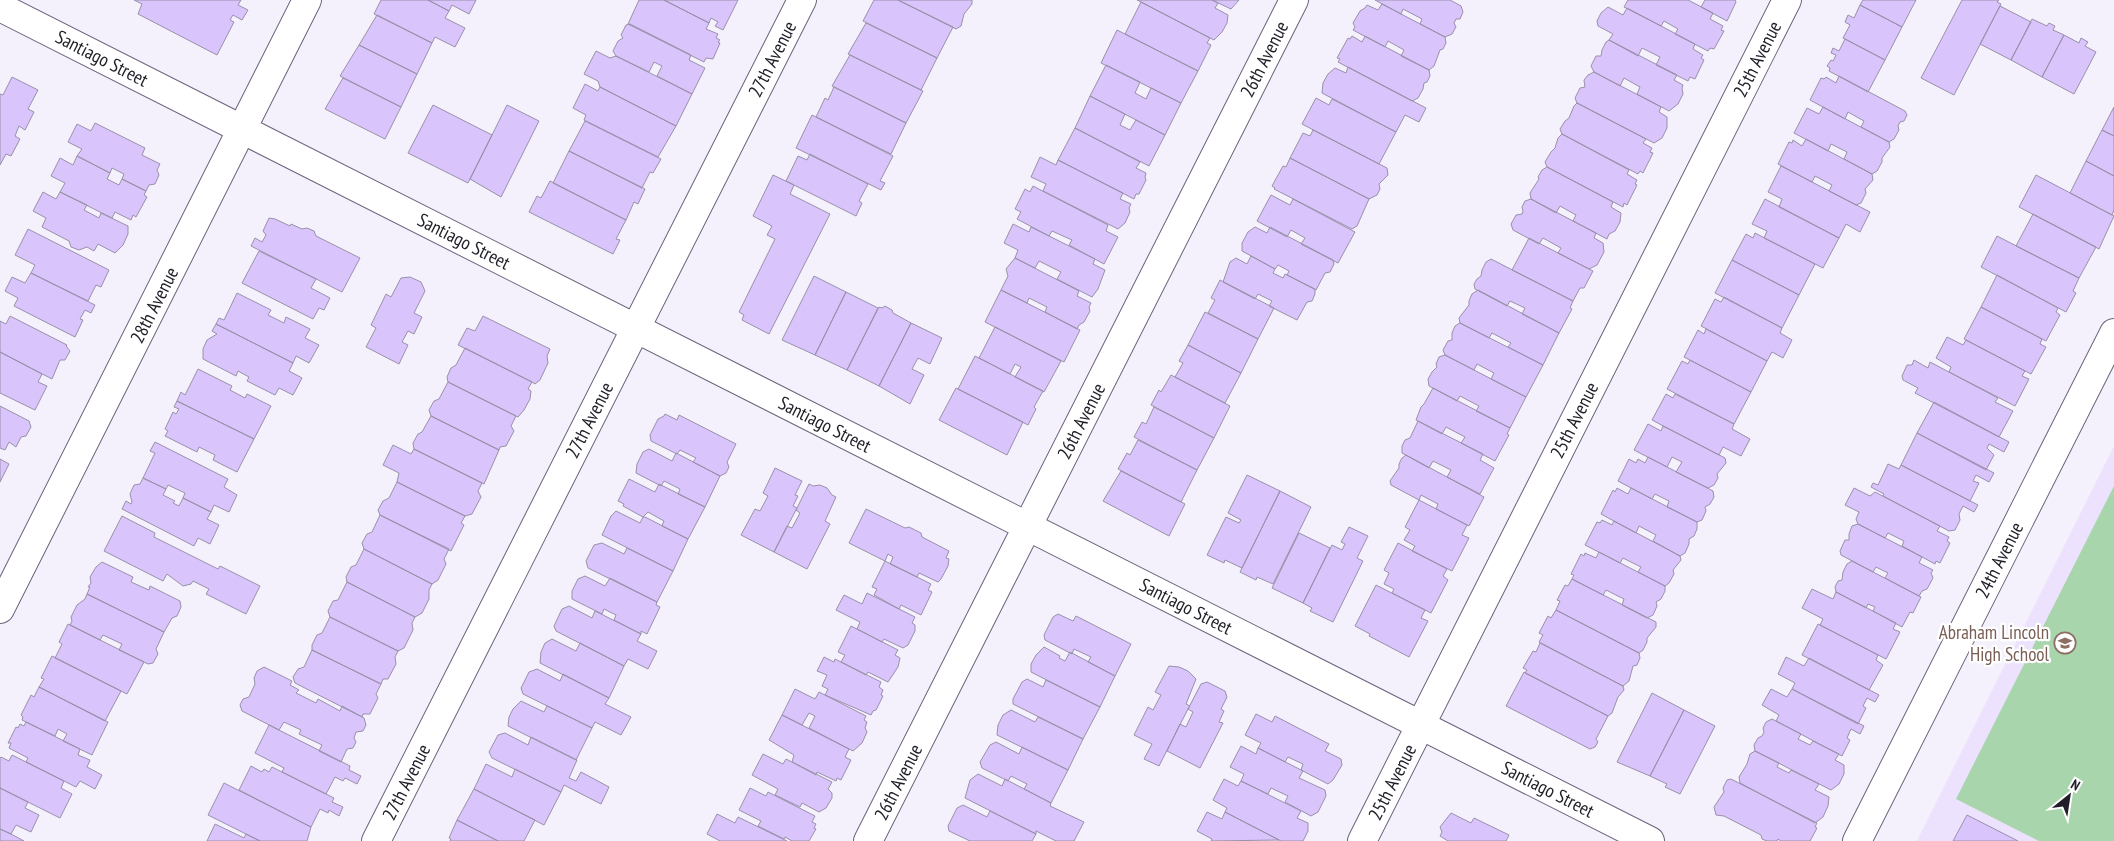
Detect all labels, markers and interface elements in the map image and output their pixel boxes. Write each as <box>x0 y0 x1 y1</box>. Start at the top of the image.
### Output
street label: 27th Avenue <box>743 17 801 101</box>
street label: 26th Avenue <box>1235 17 1293 101</box>
street label: 25th Avenue <box>1728 17 1786 101</box>
street label: Santiago Street <box>52 24 153 92</box>
street label: Santiago Street <box>414 207 515 275</box>
street label: 28th Avenue <box>125 263 183 347</box>
street label: 27th Avenue <box>560 378 618 462</box>
street label: 25th Avenue <box>1545 378 1603 462</box>
street label: 26th Avenue <box>1052 379 1110 463</box>
street label: Santiago Street <box>775 390 876 458</box>
street label: 24th Avenue <box>1970 518 2028 602</box>
street label: Santiago Street <box>1136 572 1237 640</box>
place label: Abraham Lincoln High School <box>1939 620 2050 666</box>
school or university icon: Abraham Lincoln High School <box>2053 631 2077 655</box>
street label: 27th Avenue <box>377 740 435 824</box>
street label: 26th Avenue <box>869 740 927 824</box>
street label: 25th Avenue <box>1363 740 1421 824</box>
street label: Santiago Street <box>1498 755 1599 823</box>
north arrow <box>2044 771 2094 821</box>
text: N <box>2068 775 2083 794</box>

